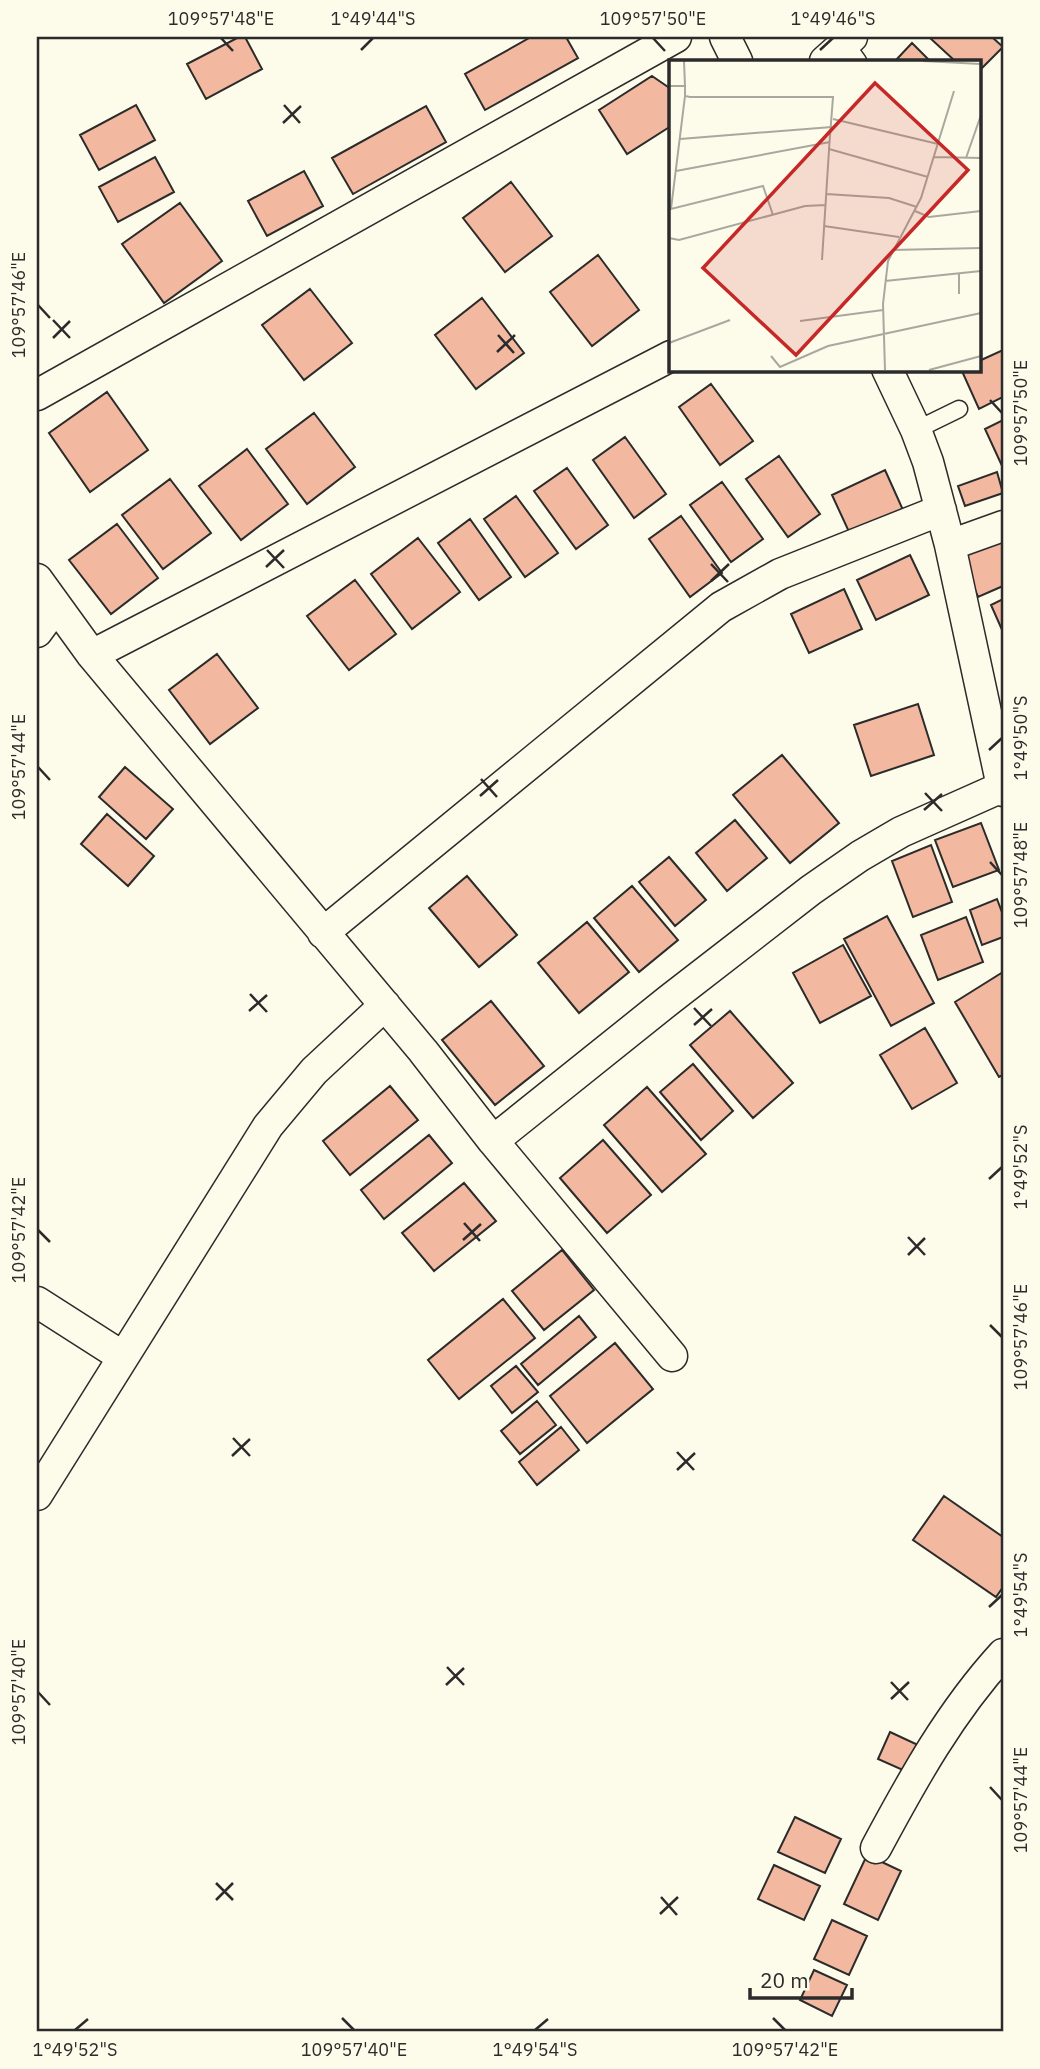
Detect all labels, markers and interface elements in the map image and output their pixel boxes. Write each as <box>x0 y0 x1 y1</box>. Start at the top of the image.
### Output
text: 109°57'48"E <box>168 7 274 30</box>
text: 1°49'44"S <box>331 7 415 30</box>
text: 109°57'50"E <box>600 7 706 30</box>
text: 1°49'46"S <box>791 7 875 30</box>
inset map <box>669 60 981 371</box>
text: 109°57'46"E <box>7 252 30 358</box>
text: 109°57'50"E <box>1009 360 1032 466</box>
text: 1°49'50"S <box>1009 696 1032 780</box>
text: 109°57'44"E <box>7 714 30 820</box>
text: 109°57'48"E <box>1009 822 1032 928</box>
text: 1°49'52"S <box>1009 1125 1032 1209</box>
text: 109°57'42"E <box>7 1177 30 1283</box>
text: 109°57'46"E <box>1009 1284 1032 1390</box>
text: 1°49'54"S <box>1009 1553 1032 1637</box>
text: 109°57'40"E <box>7 1639 30 1745</box>
text: 109°57'44"E <box>1009 1747 1032 1853</box>
scale bar <box>750 1957 851 2001</box>
text: 20 m <box>760 1966 809 1994</box>
text: 1°49'52"S <box>33 2038 117 2061</box>
text: 109°57'40"E <box>301 2038 407 2061</box>
text: 1°49'54"S <box>493 2038 577 2061</box>
text: 109°57'42"E <box>732 2038 838 2061</box>

